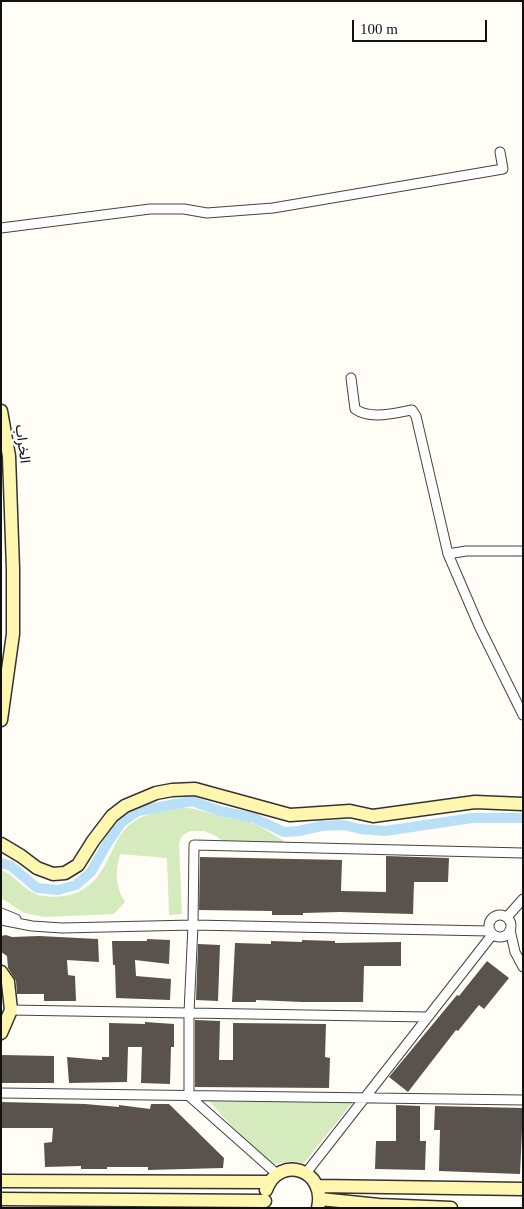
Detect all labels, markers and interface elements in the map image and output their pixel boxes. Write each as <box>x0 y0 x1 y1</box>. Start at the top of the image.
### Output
scale bar <box>354 10 489 42</box>
text: 100 m <box>360 21 398 37</box>
street label: الخراب <box>10 423 34 465</box>

